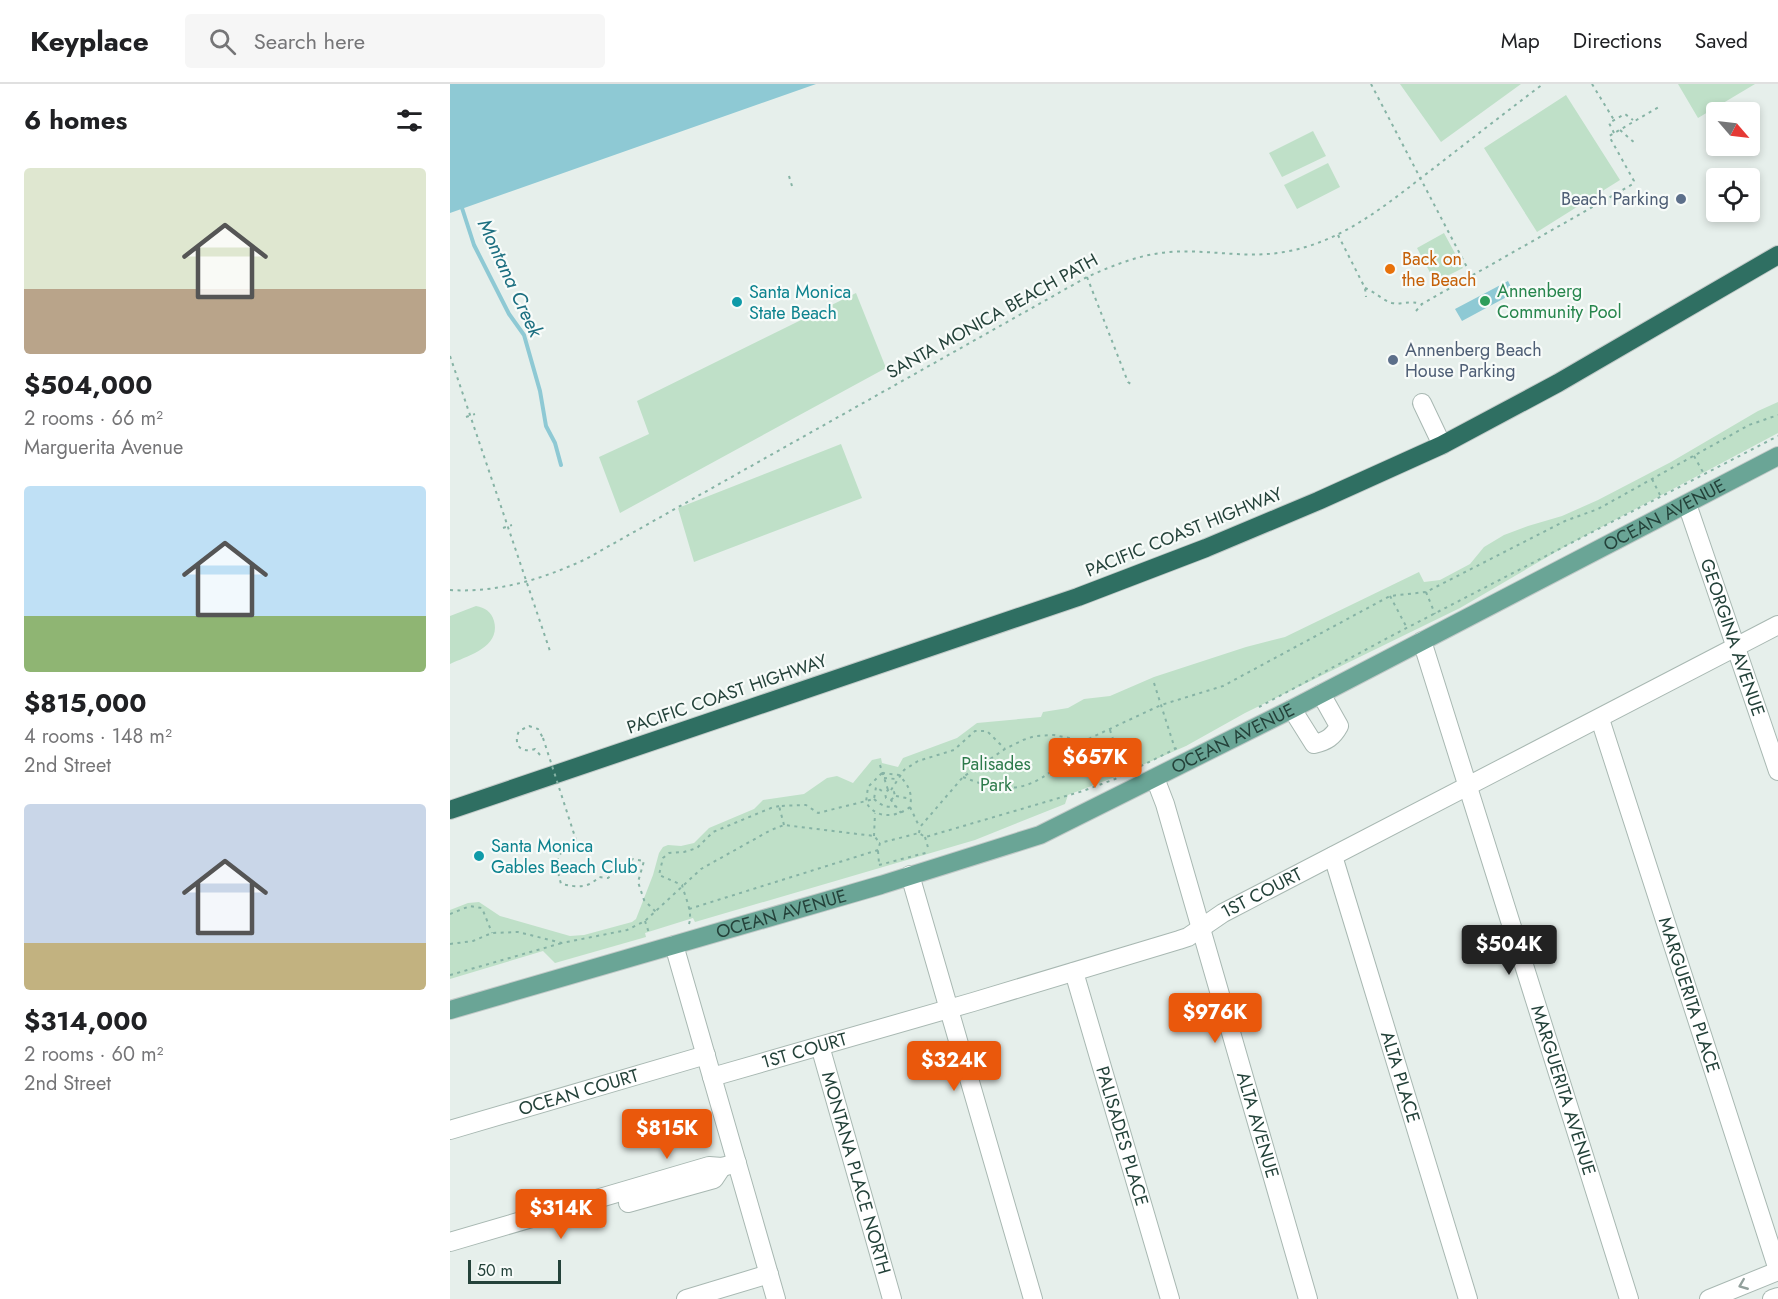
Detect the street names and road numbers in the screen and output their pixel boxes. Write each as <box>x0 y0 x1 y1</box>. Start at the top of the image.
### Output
street label: SANTA MONICA BEACH PATH <box>881 247 1103 385</box>
street label: OCEAN AVENUE <box>1599 473 1730 558</box>
street label: PACIFIC COAST HIGHWAY <box>1082 480 1287 583</box>
street label: GEORGINA AVENUE <box>1694 555 1771 720</box>
street label: PACIFIC COAST HIGHWAY <box>623 647 831 741</box>
street label: OCEAN AVENUE <box>1167 697 1299 780</box>
street label: 1ST COURT <box>1216 861 1307 925</box>
street label: OCEAN AVENUE <box>713 883 850 945</box>
street label: MARGUERITA PLACE <box>1652 914 1726 1076</box>
street label: MARGUERITA AVENUE <box>1524 1002 1602 1179</box>
street label: 1ST COURT <box>758 1026 851 1075</box>
street label: ALTA PLACE <box>1374 1028 1427 1126</box>
street label: OCEAN COURT <box>515 1062 642 1122</box>
street label: PALISADES PLACE <box>1089 1063 1155 1209</box>
street label: MONTANA PLACE NORTH <box>815 1069 897 1277</box>
street label: ALTA AVENUE <box>1230 1069 1285 1181</box>

